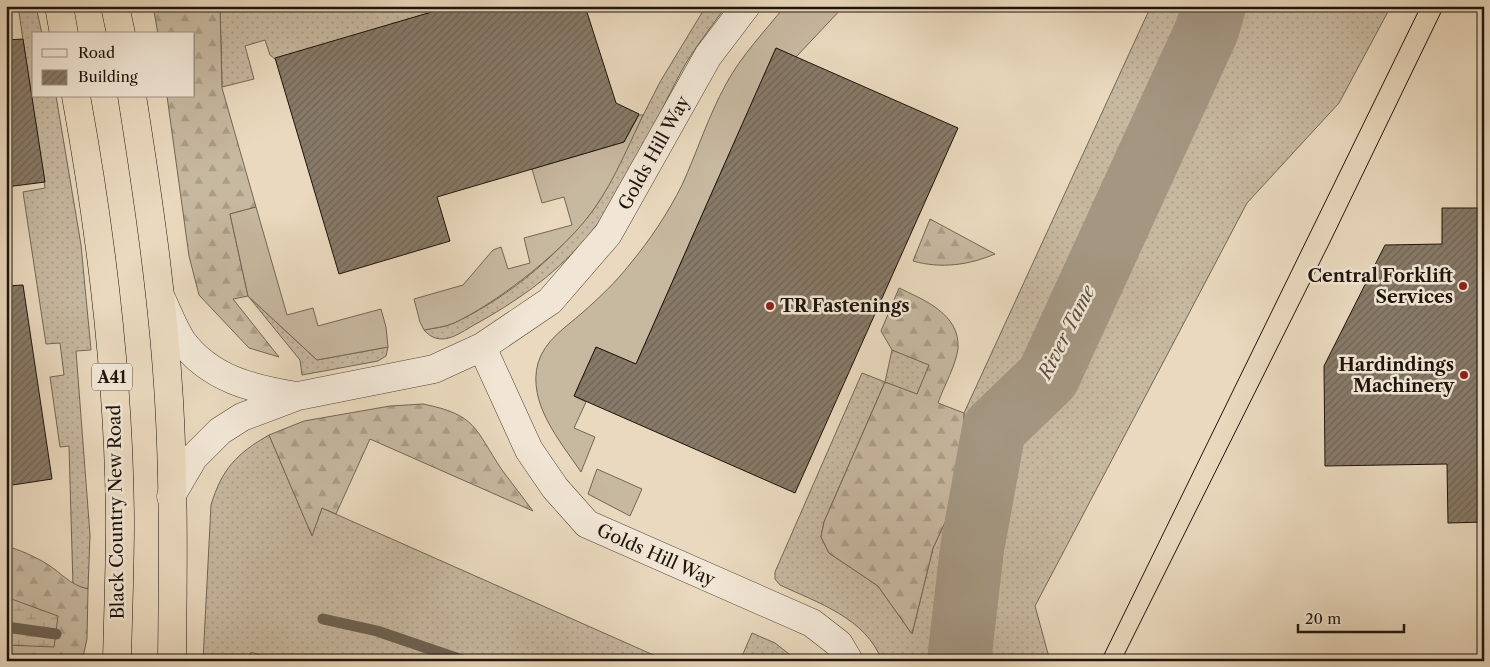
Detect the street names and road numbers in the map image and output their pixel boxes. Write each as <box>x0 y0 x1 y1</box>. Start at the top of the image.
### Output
street label: Golds Hill Way <box>614 91 695 214</box>
road number: A41 <box>92 364 132 391</box>
street label: Black Country New Road <box>103 404 129 620</box>
street label: Golds Hill Way <box>593 519 720 591</box>

